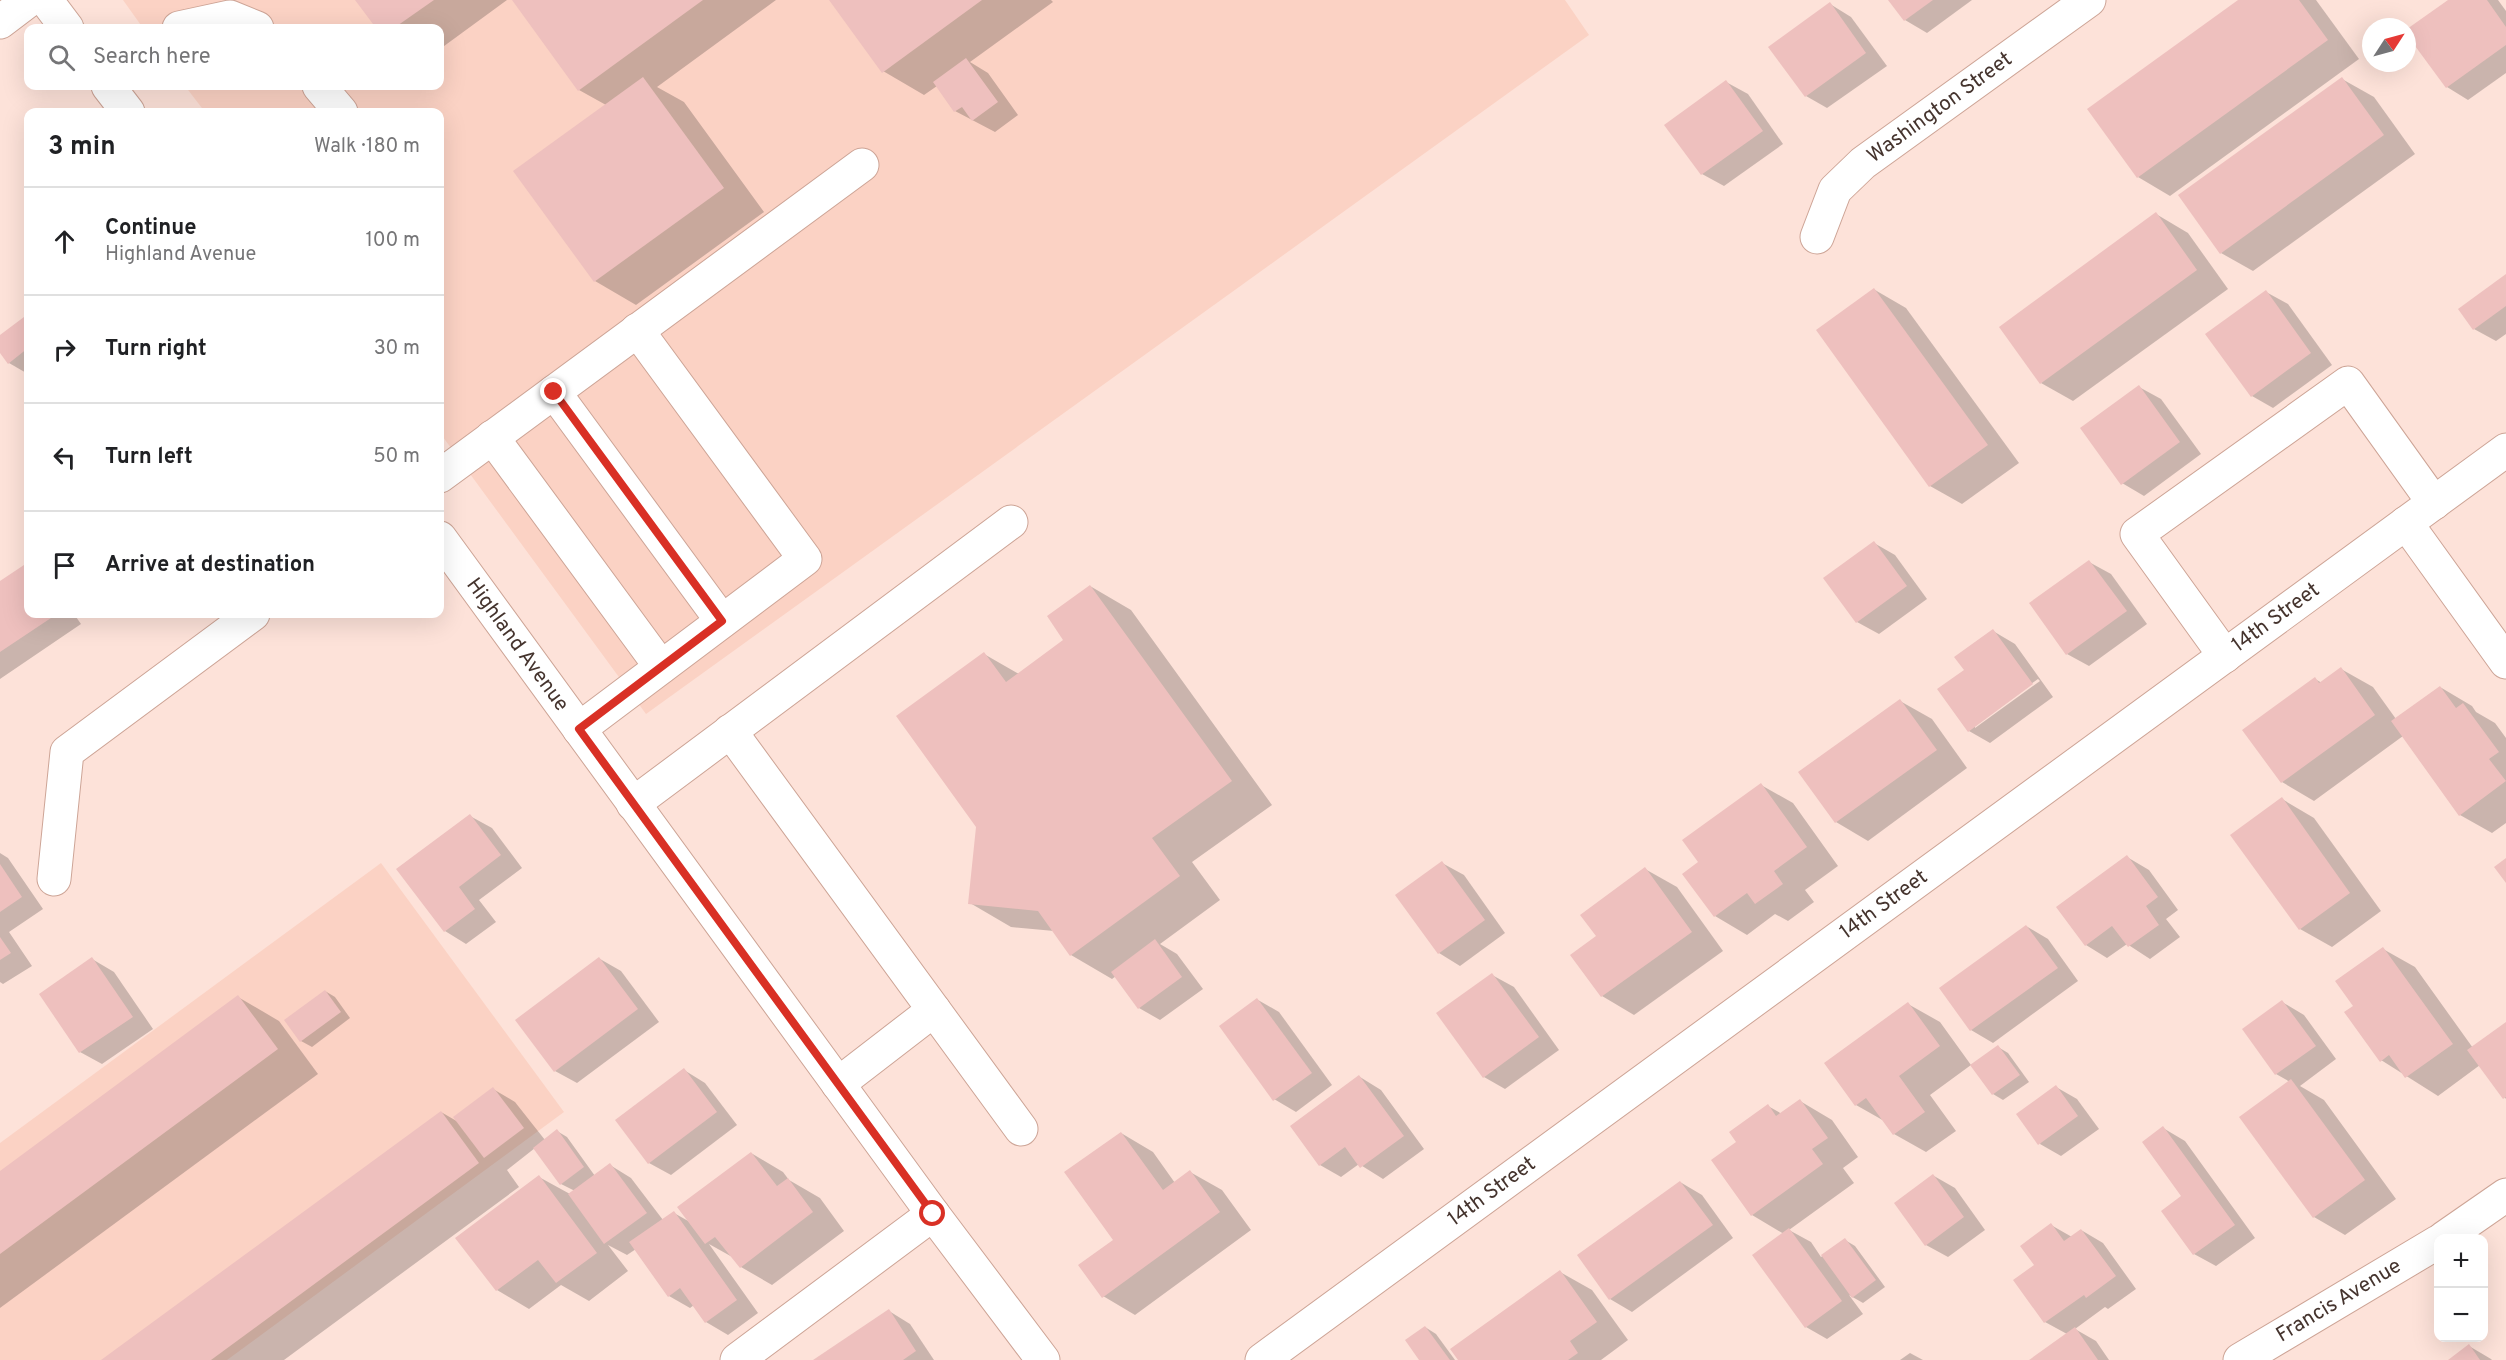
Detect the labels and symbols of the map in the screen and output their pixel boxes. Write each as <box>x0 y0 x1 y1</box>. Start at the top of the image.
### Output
north arrow <box>2362 18 2416 72</box>
street label: Washington Street <box>1862 46 2018 170</box>
route end <box>540 378 566 404</box>
street label: Highland Avenue <box>459 573 575 717</box>
street label: 14th Street <box>2227 577 2325 659</box>
street label: 14th Street <box>1835 864 1933 946</box>
street label: 14th Street <box>1443 1151 1541 1233</box>
route start <box>919 1200 945 1226</box>
street label: Francis Avenue <box>2271 1253 2407 1349</box>

